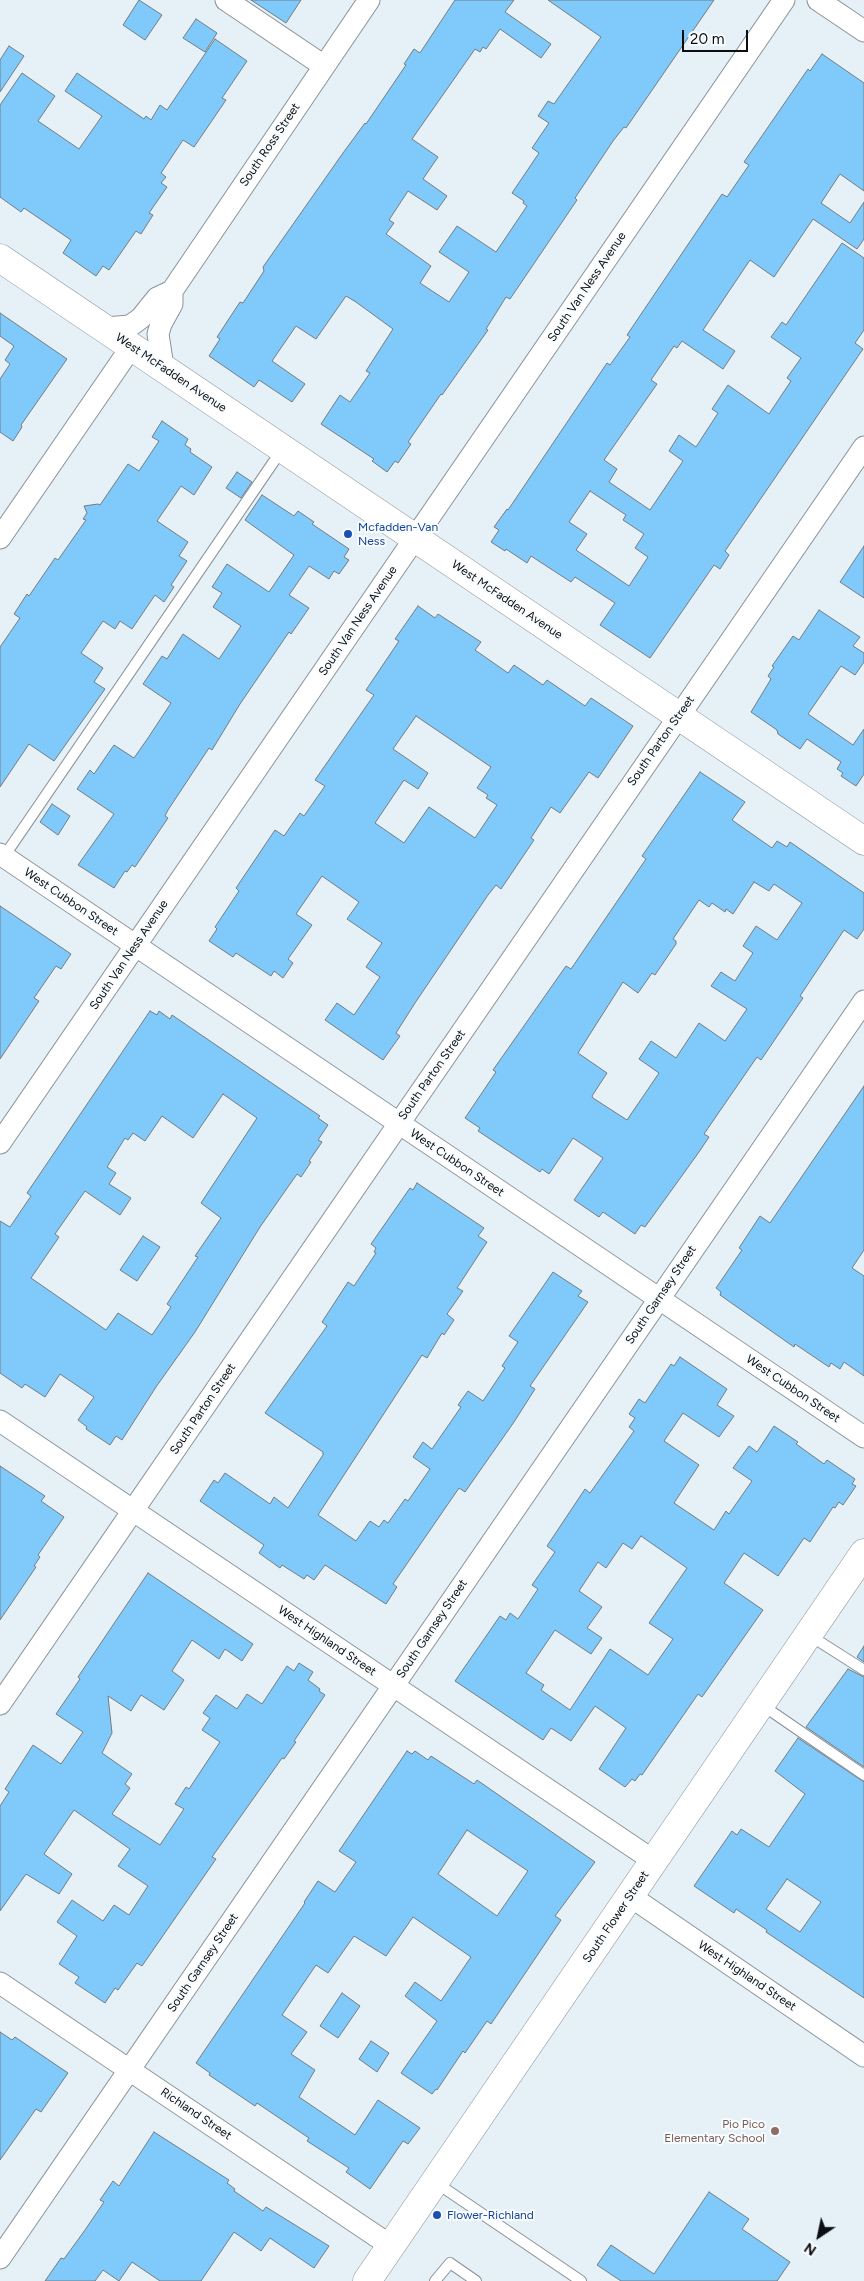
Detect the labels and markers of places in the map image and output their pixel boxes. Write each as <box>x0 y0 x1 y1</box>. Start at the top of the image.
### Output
place label: Mcfadden-Van Ness <box>358 520 438 548</box>
marker: Mcfadden-Van Ness <box>342 528 354 540</box>
place label: Pio Pico Elementary School <box>664 2117 765 2145</box>
marker: Pio Pico Elementary School <box>769 2125 781 2137</box>
place label: Flower-Richland <box>447 2208 534 2222</box>
marker: Flower-Richland <box>431 2209 443 2221</box>

